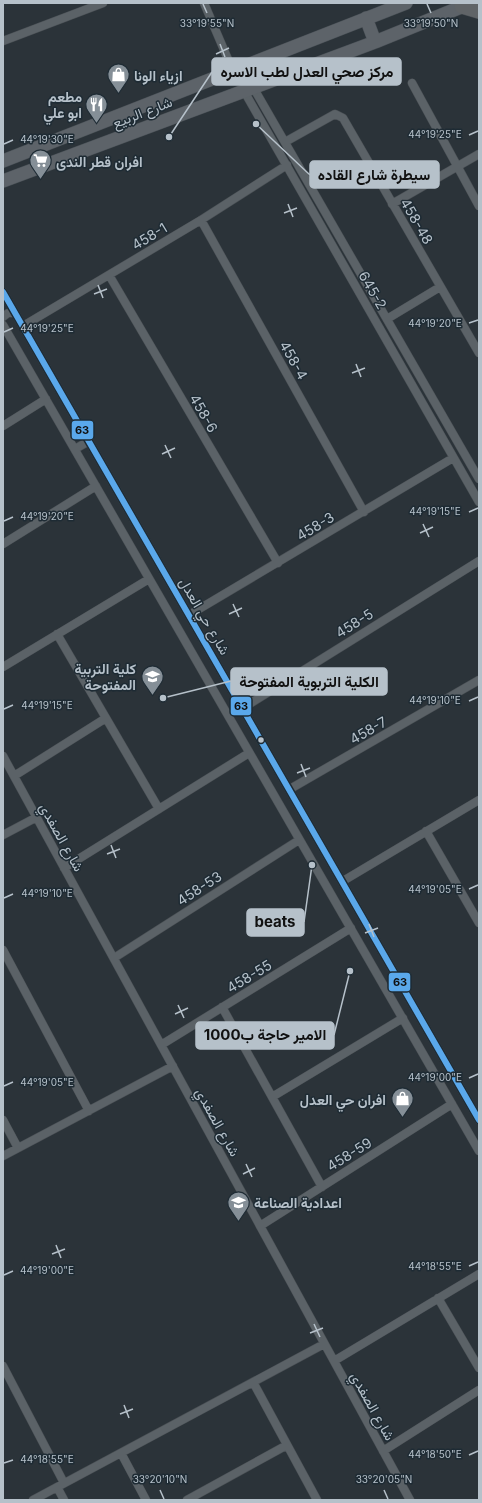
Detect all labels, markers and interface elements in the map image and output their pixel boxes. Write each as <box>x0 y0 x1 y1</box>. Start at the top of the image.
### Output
text: 33°19'55"N <box>180 17 234 29</box>
text: 33°19'50"N <box>404 17 458 29</box>
callout: مركز صحي العدل لطب الاسره <box>212 58 401 85</box>
shop icon: ازياء الونا <box>106 62 132 95</box>
text: مركز صحي العدل لطب الاسره <box>220 62 394 85</box>
place label: ازياء الونا <box>134 67 183 85</box>
place label: مطعم ابو علي <box>43 88 82 125</box>
restaurant icon: مطعم ابو علي <box>84 91 110 124</box>
street label: شارع الربيع <box>110 93 175 134</box>
text: 44°19'25"E <box>408 128 462 140</box>
text: 44°19'30"E <box>20 133 74 145</box>
supermarket icon: افران قطر الندى <box>27 148 53 181</box>
place label: افران قطر الندى <box>56 153 143 171</box>
callout: سيطرة شارع القاده <box>310 161 439 188</box>
text: سيطرة شارع القاده <box>318 165 430 185</box>
street label: 458-48 <box>397 195 437 247</box>
street label: 458-1 <box>128 219 170 253</box>
street label: 645-2 <box>355 268 391 312</box>
text: 44°19'20"E <box>408 317 462 329</box>
text: 44°19'25"E <box>20 322 74 334</box>
street label: 458-4 <box>276 338 312 382</box>
street label: 458-6 <box>186 391 222 435</box>
line badge: 63 <box>71 420 94 440</box>
text: 63 <box>75 423 89 437</box>
text: 44°19'15"E <box>409 505 461 517</box>
street label: 458-3 <box>293 508 337 544</box>
text: 44°19'20"E <box>20 510 74 522</box>
street label: شارع حي العدل <box>173 574 234 660</box>
street label: 458-5 <box>332 605 376 641</box>
place label: كلية التربية المفتوحة <box>75 660 136 694</box>
school or university icon: كلية التربية المفتوحة <box>139 663 165 696</box>
callout: الكلية التربوية المفتوحة <box>231 668 387 695</box>
text: الكلية التربوية المفتوحة <box>239 672 379 691</box>
text: 44°19'10"E <box>409 694 461 706</box>
line badge: 63 <box>230 696 252 716</box>
text: 44°19'15"E <box>21 699 73 711</box>
text: 63 <box>234 699 248 713</box>
street label: 458-7 <box>346 713 390 747</box>
unlabelled marker <box>256 735 266 745</box>
street label: شارع الصفدي <box>33 800 88 876</box>
street label: 458-53 <box>173 867 225 909</box>
text: 44°19'05"E <box>408 883 462 895</box>
text: 44°19'10"E <box>21 887 73 899</box>
callout: beats <box>247 909 304 936</box>
text: beats <box>254 912 296 931</box>
street label: 458-55 <box>223 956 275 996</box>
line badge: 63 <box>388 972 411 992</box>
text: 63 <box>393 975 407 989</box>
callout: الامير حاجة ب1000 <box>196 1022 334 1049</box>
text: الامير حاجة ب1000 <box>204 1025 326 1044</box>
text: 44°19'00"E <box>408 1071 462 1083</box>
text: 44°19'05"E <box>20 1076 74 1088</box>
street label: شارع الصفدي <box>189 1085 244 1161</box>
shop icon: افران حي العدل <box>389 1086 415 1119</box>
place label: افران حي العدل <box>300 1091 386 1112</box>
street label: 458-59 <box>323 1134 375 1174</box>
school or university icon: اعدادية الصناعة <box>226 1189 252 1222</box>
place label: اعدادية الصناعة <box>254 1194 342 1212</box>
text: 44°18'55"E <box>408 1260 462 1272</box>
text: 44°19'00"E <box>20 1264 74 1276</box>
street label: شارع الصفدي <box>344 1369 399 1445</box>
text: 44°18'50"E <box>408 1448 462 1460</box>
text: 44°18'55"E <box>20 1453 74 1465</box>
text: 33°20'10"N <box>133 1473 187 1485</box>
text: 33°20'05"N <box>356 1473 412 1485</box>

